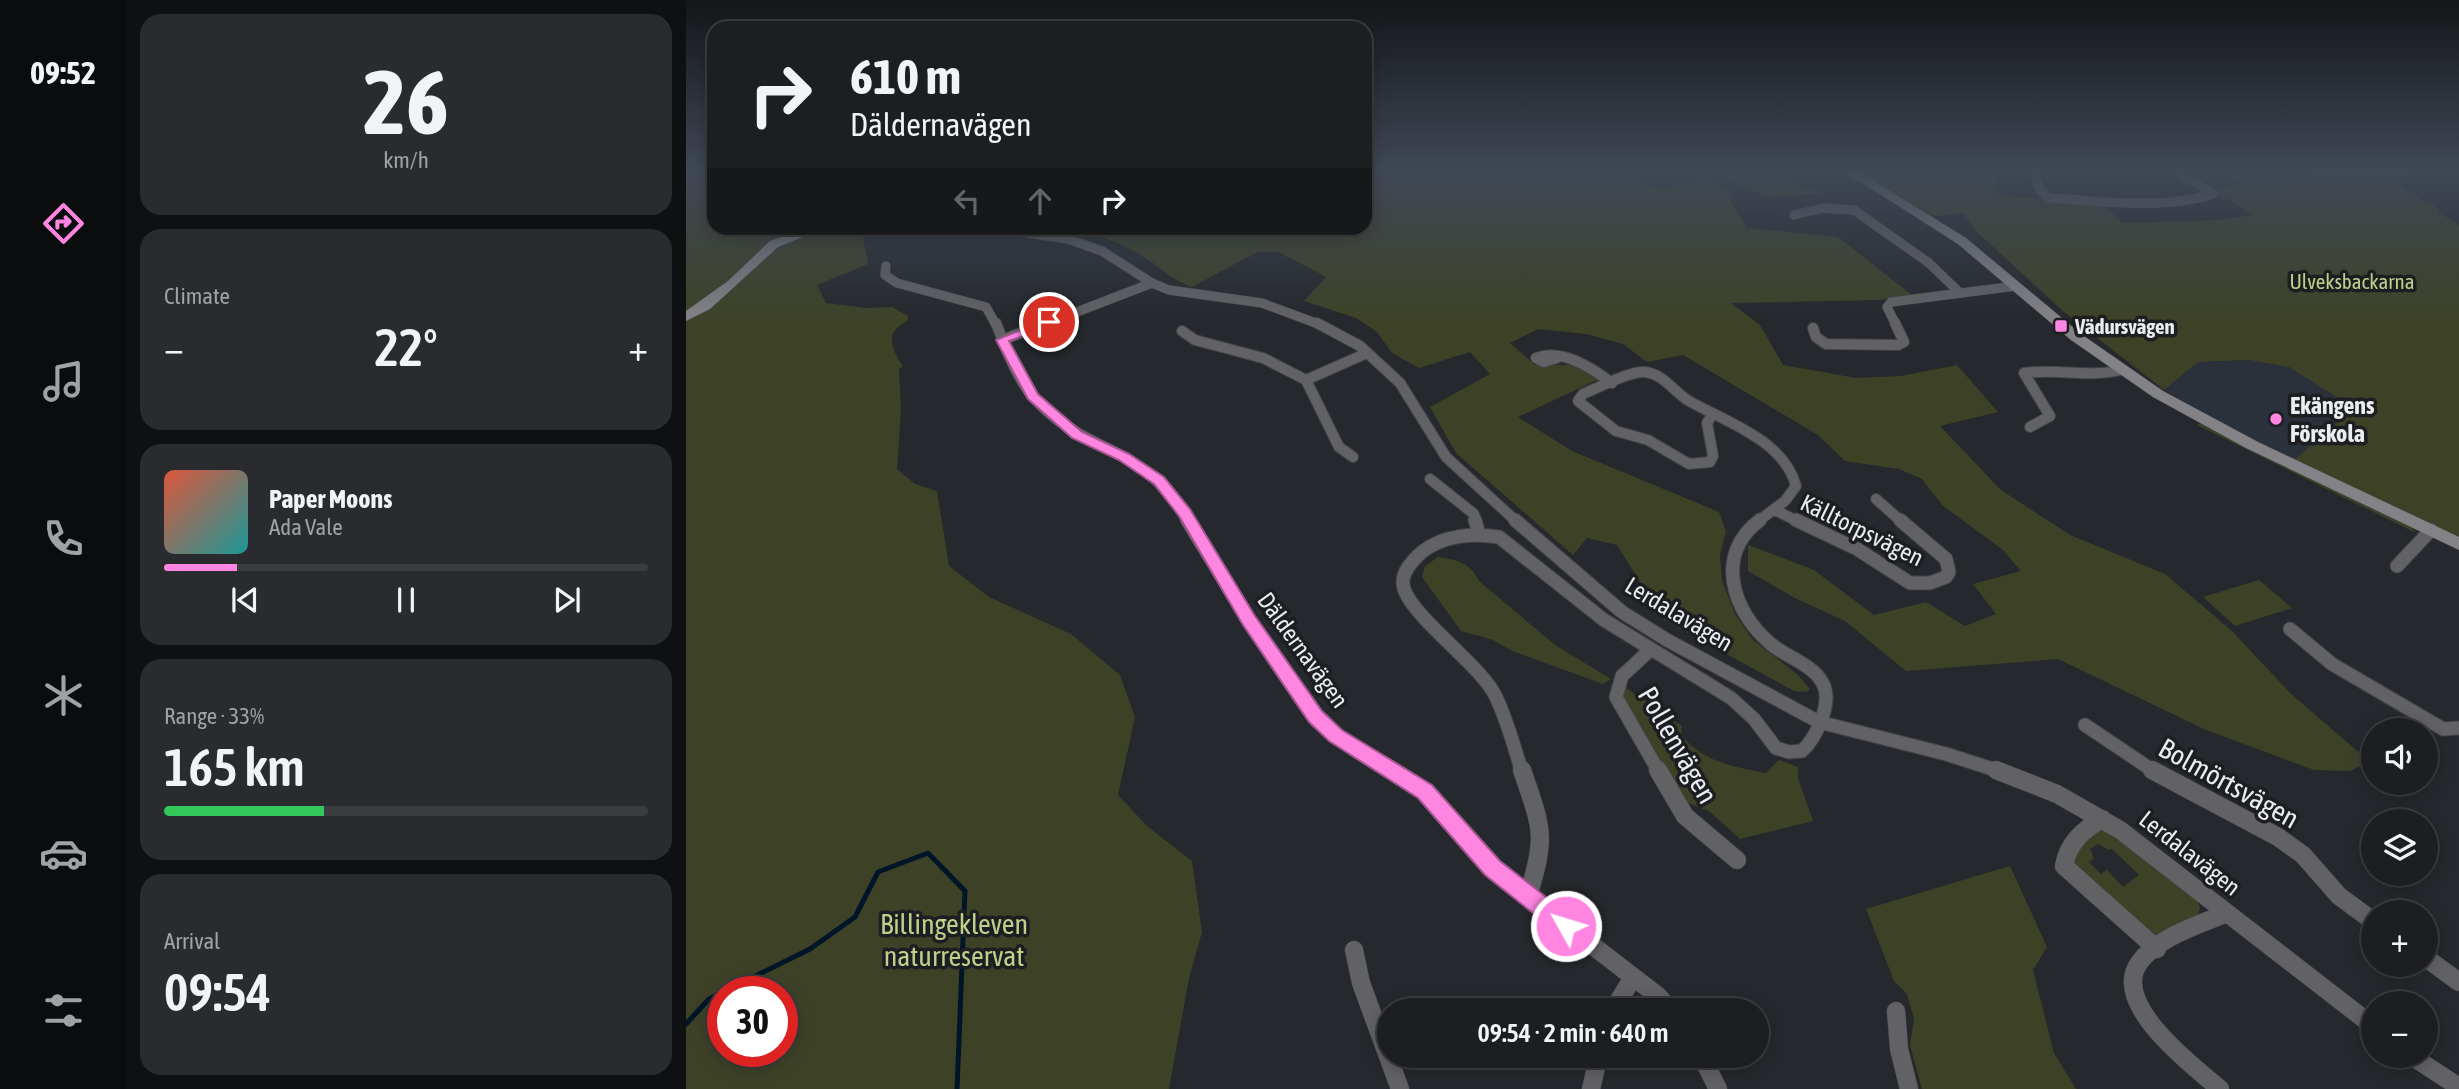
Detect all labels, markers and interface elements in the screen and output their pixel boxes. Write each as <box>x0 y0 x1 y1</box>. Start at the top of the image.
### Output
text: 610 m <box>850 48 961 104</box>
text: 26 <box>363 49 449 153</box>
icon: right <box>735 49 826 140</box>
text: 09:52 <box>30 54 96 91</box>
text: Däldernavägen <box>850 106 1031 143</box>
text: km/h <box>383 147 429 173</box>
icon: left <box>948 182 986 220</box>
icon: ahead <box>1021 182 1059 220</box>
icon: right <box>1094 182 1132 220</box>
icon: directions <box>39 199 88 248</box>
park label: Ulveksbackarna <box>2289 269 2415 293</box>
text: Climate <box>164 283 230 309</box>
pin <box>1019 292 1079 352</box>
icon: arrive <box>1030 303 1068 341</box>
place label: Vädursvägen <box>2074 314 2175 338</box>
text: 22° <box>374 317 438 377</box>
marker: Vädursvägen <box>2053 318 2069 334</box>
text: − <box>164 326 184 369</box>
text: + <box>628 326 648 369</box>
icon: music <box>39 357 88 406</box>
place label: Ekängens Förskola <box>2290 392 2375 447</box>
marker: Ekängens Förskola <box>2268 411 2284 427</box>
text: Paper Moons <box>269 484 392 514</box>
street label: Källtorpsvägen <box>1796 489 1928 571</box>
icon: phone <box>39 514 88 563</box>
text: Ada Vale <box>269 514 343 540</box>
street label: Lerdalavägen <box>1620 571 1738 657</box>
icon: previous <box>226 581 264 619</box>
icon: pause <box>387 581 425 619</box>
icon: next <box>548 581 586 619</box>
street label: Däldernavägen <box>1252 587 1354 713</box>
icon: climate <box>39 671 88 720</box>
street label: Pollenvägen <box>1632 681 1724 809</box>
text: Range · 33% <box>164 703 264 729</box>
map controls <box>2361 718 2438 1068</box>
button: sound <box>2361 718 2438 795</box>
street label: Bolmörtsvägen <box>2153 731 2305 835</box>
text: 165 km <box>164 737 305 797</box>
street label: Lerdalavägen <box>2134 805 2246 901</box>
button: layers <box>2361 809 2438 886</box>
icon: car <box>39 829 88 878</box>
position arrow <box>1529 889 1603 963</box>
button: + <box>2361 900 2438 977</box>
park label: Billingekleven naturreservat <box>880 908 1028 972</box>
text: Arrival <box>164 928 220 954</box>
text: 09:54 <box>164 962 271 1022</box>
speed limit sign: 30 <box>707 976 798 1067</box>
icon: filters <box>39 986 88 1035</box>
button: − <box>2361 991 2438 1068</box>
text: 09:54 · 2 min · 640 m <box>1478 1018 1668 1048</box>

